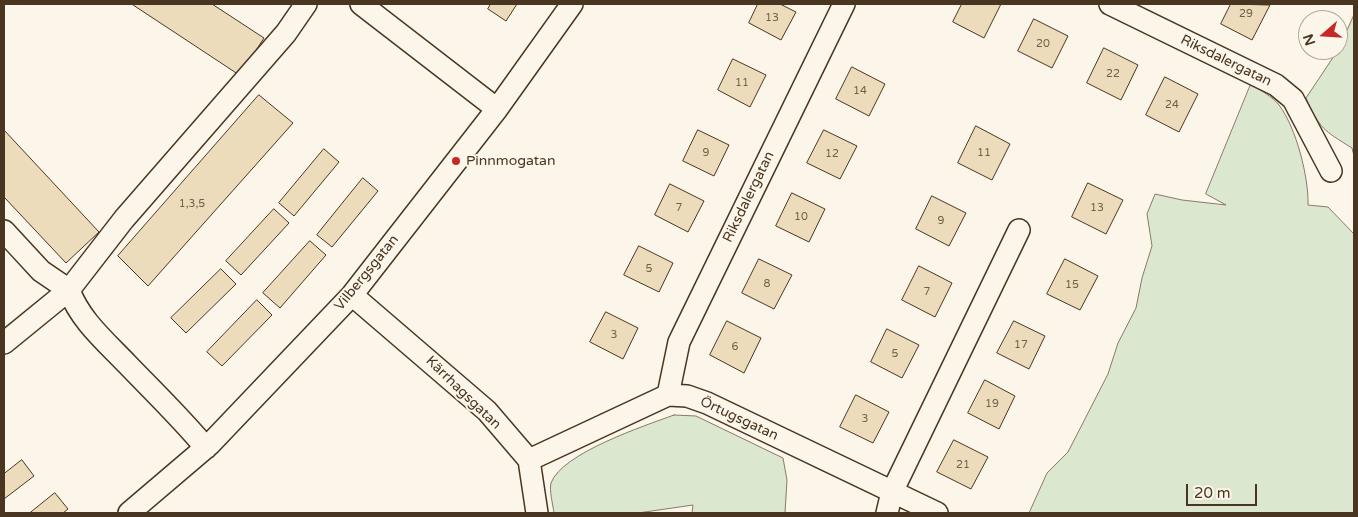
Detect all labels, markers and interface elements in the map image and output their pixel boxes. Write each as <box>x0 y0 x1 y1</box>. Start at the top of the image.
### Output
house number: 29 <box>1239 7 1253 21</box>
north arrow <box>1298 10 1348 60</box>
house number: 13 <box>765 11 779 25</box>
street label: Riksdalergatan <box>1178 32 1274 90</box>
text: N <box>1299 32 1319 48</box>
house number: 20 <box>1036 37 1050 51</box>
house number: 22 <box>1106 67 1120 81</box>
house number: 11 <box>735 76 749 90</box>
house number: 14 <box>853 84 867 98</box>
house number: 24 <box>1165 98 1179 112</box>
house number: 9 <box>703 146 709 160</box>
house number: 11 <box>977 146 991 160</box>
house number: 12 <box>825 147 839 161</box>
street label: Riksdalergatan <box>720 149 778 245</box>
place label: Pinnmogatan <box>466 153 555 169</box>
marker: Pinnmogatan <box>450 155 462 167</box>
house number: 1,3,5 <box>179 197 205 211</box>
house number: 7 <box>676 201 682 215</box>
house number: 13 <box>1090 201 1104 215</box>
house number: 10 <box>794 210 808 224</box>
house number: 9 <box>938 214 944 228</box>
street label: Vilbergsgatan <box>331 232 403 314</box>
house number: 5 <box>646 262 652 276</box>
house number: 8 <box>764 277 770 291</box>
house number: 15 <box>1065 278 1079 292</box>
house number: 7 <box>924 285 930 299</box>
house number: 3 <box>611 328 617 342</box>
house number: 17 <box>1014 338 1028 352</box>
house number: 6 <box>732 340 738 354</box>
house number: 5 <box>892 347 898 361</box>
street label: Kärrhagsgatan <box>422 353 504 433</box>
street label: Örtugsgatan <box>697 394 781 444</box>
house number: 19 <box>985 397 999 411</box>
house number: 3 <box>862 412 868 426</box>
house number: 21 <box>956 458 970 472</box>
scale bar <box>1188 474 1259 506</box>
text: 20 m <box>1194 484 1231 502</box>

